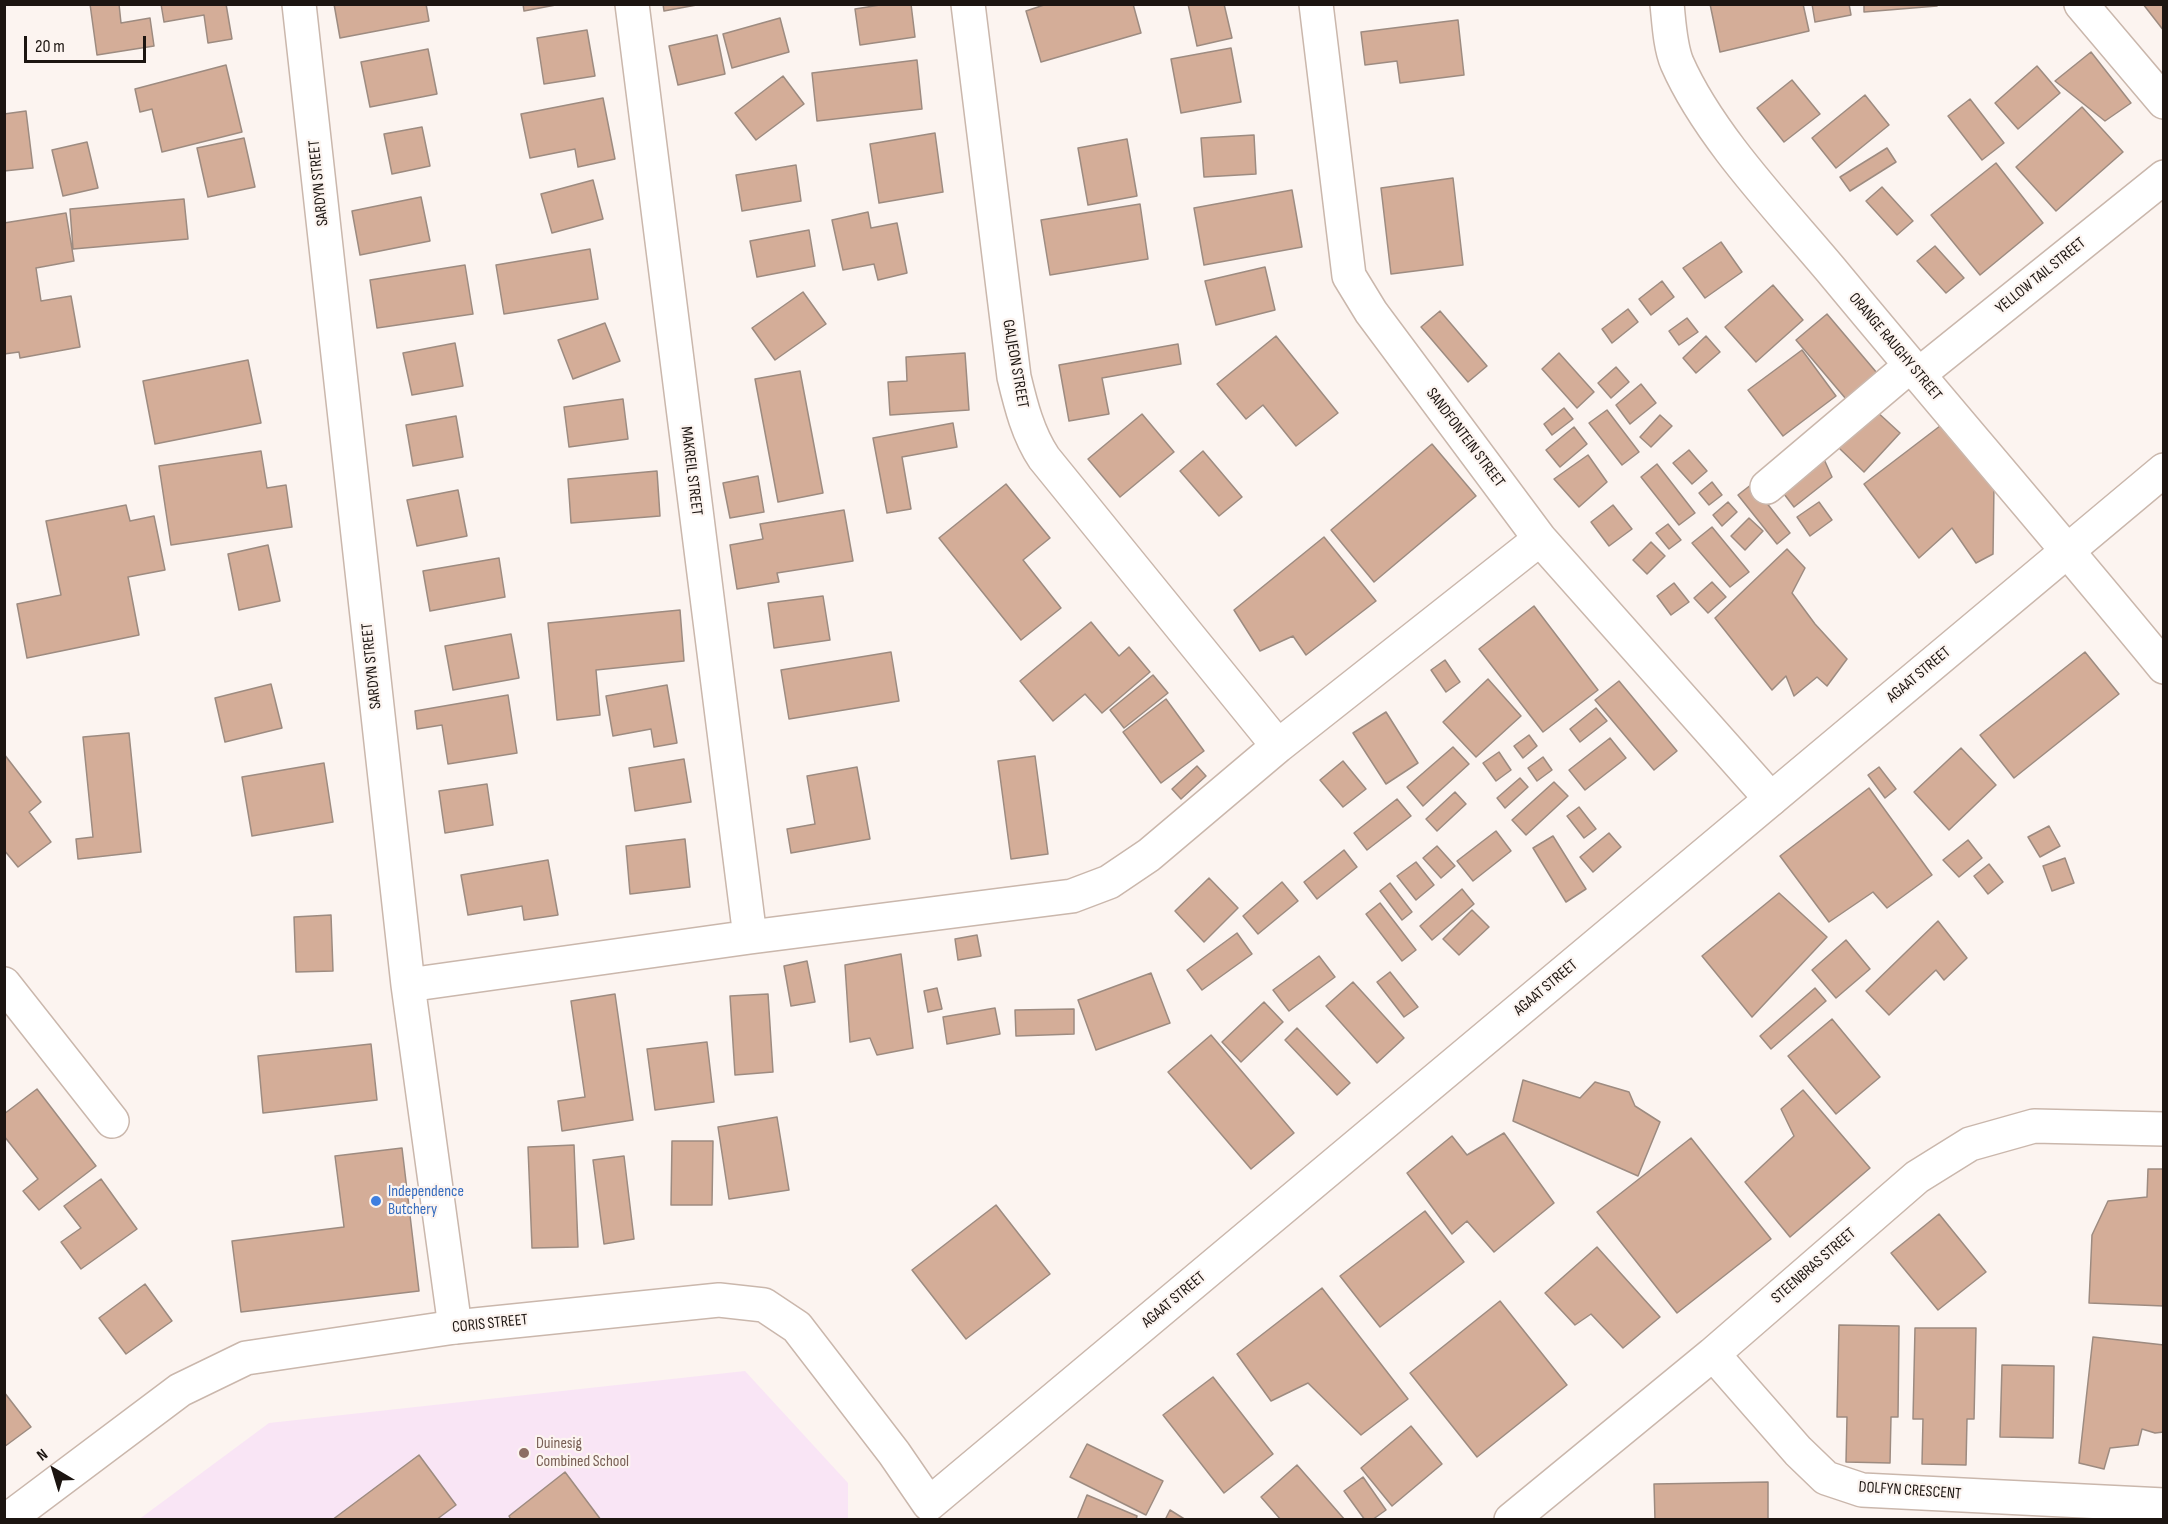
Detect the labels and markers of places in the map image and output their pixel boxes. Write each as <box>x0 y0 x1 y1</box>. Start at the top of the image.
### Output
place label: Independence Butchery <box>388 1182 464 1220</box>
marker: Independence Butchery <box>369 1194 383 1208</box>
place label: Duinesig Combined School <box>536 1434 629 1472</box>
marker: Duinesig Combined School <box>517 1446 531 1460</box>

